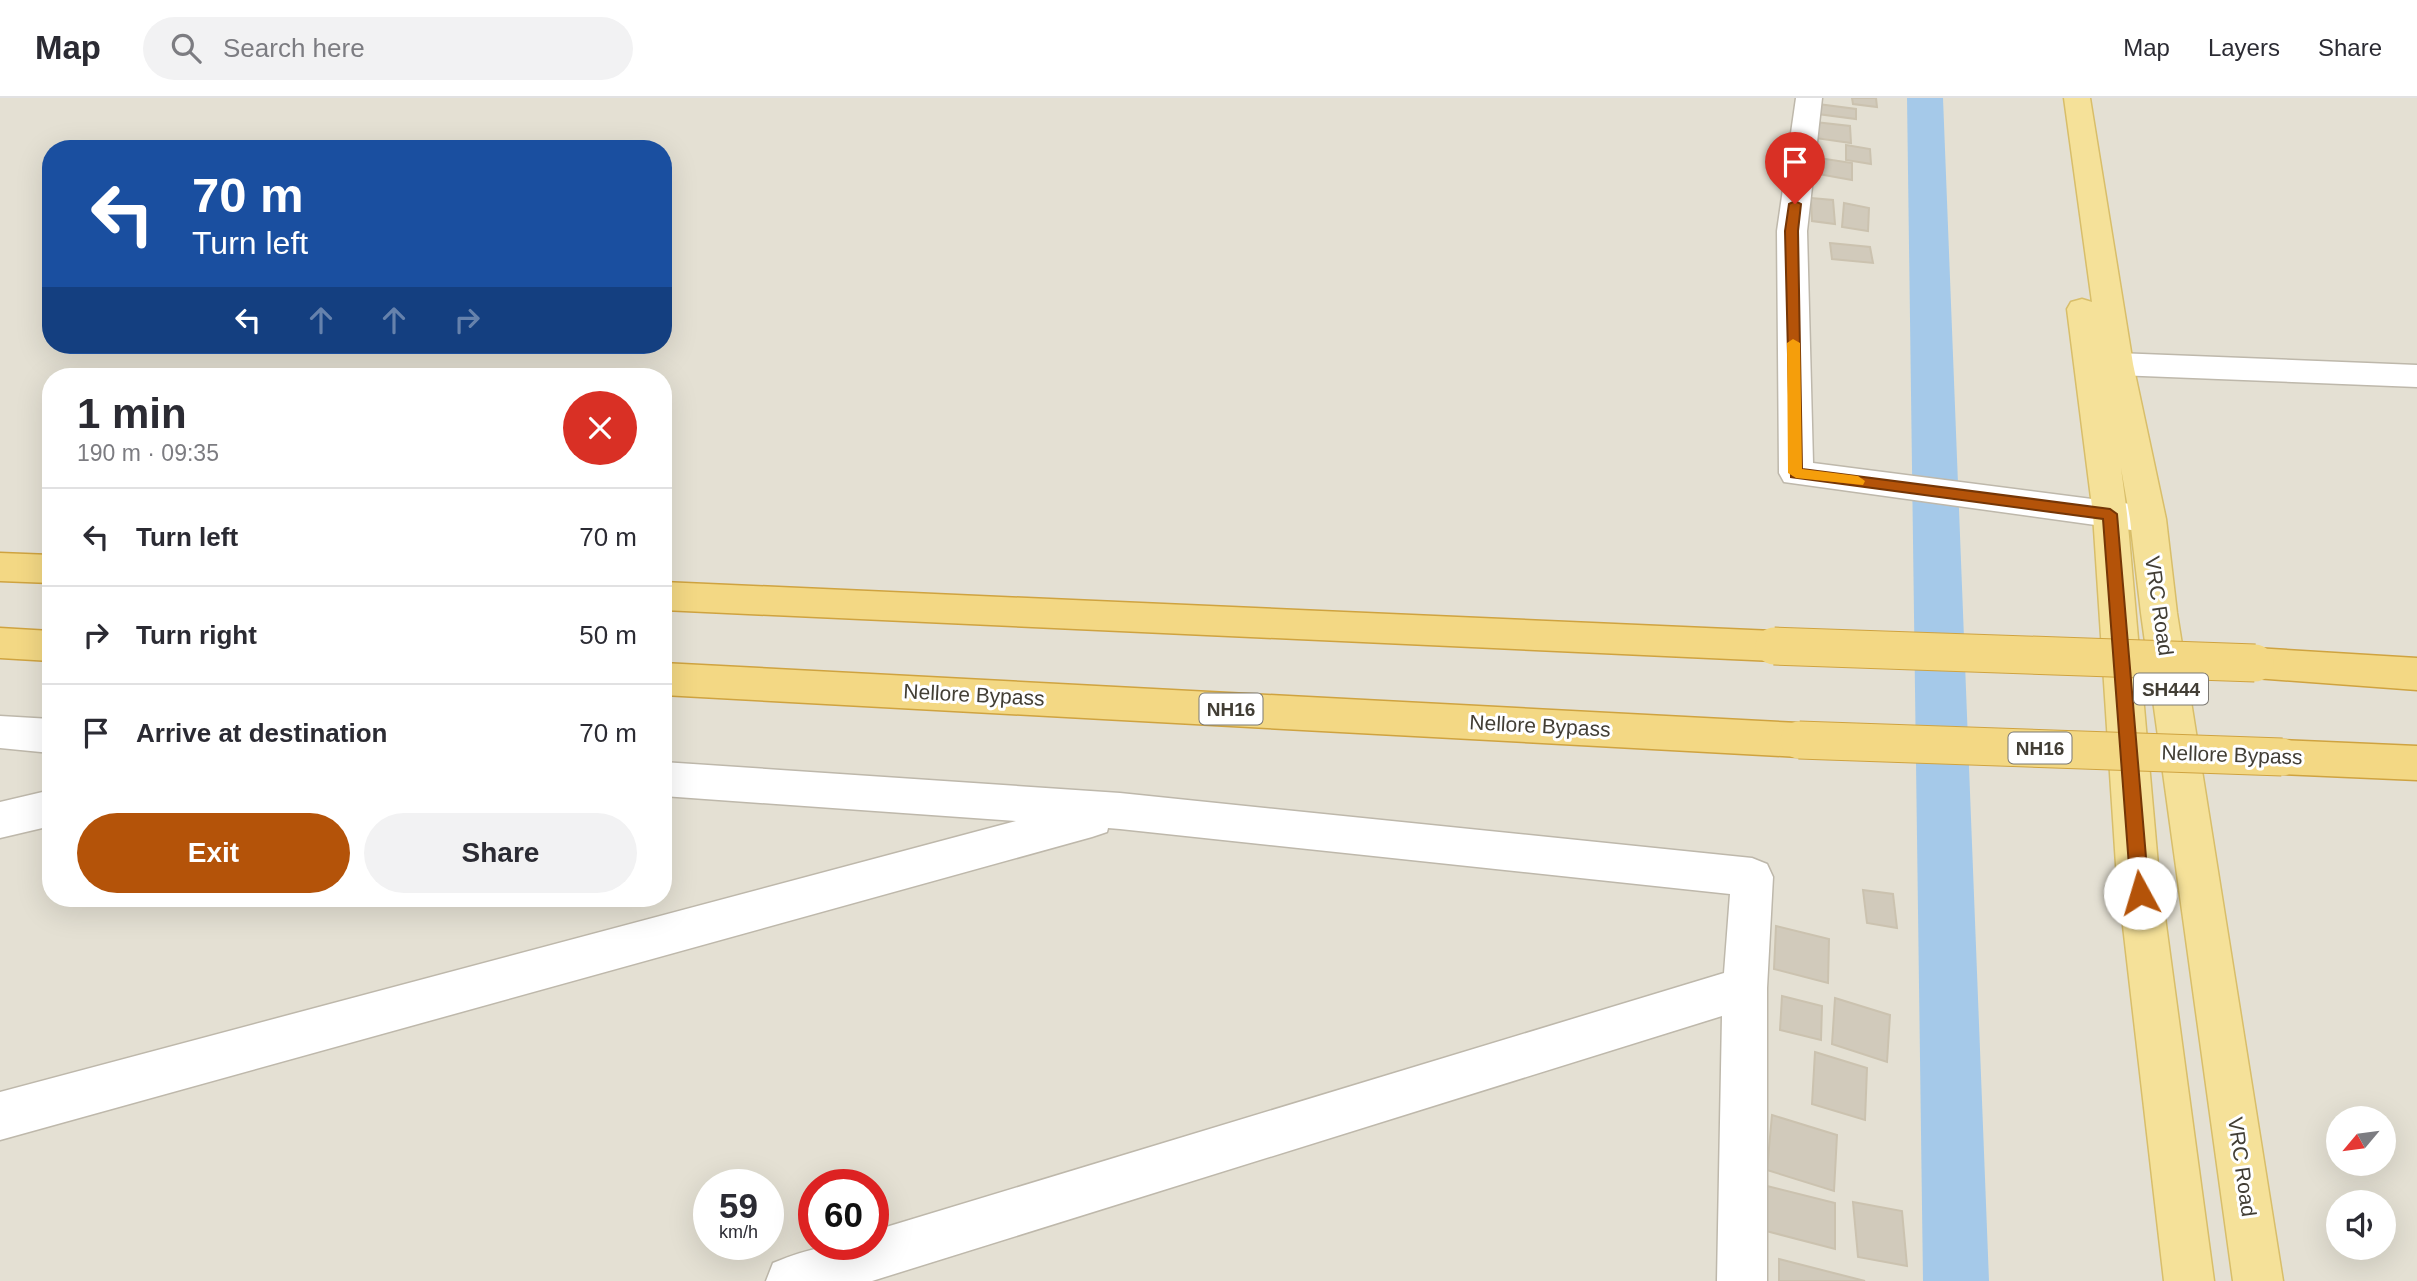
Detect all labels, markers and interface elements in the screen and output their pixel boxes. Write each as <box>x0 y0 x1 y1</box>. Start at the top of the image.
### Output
search box <box>143 17 633 80</box>
text: Map <box>35 29 101 66</box>
icon: search <box>167 29 205 67</box>
text: Search here <box>223 33 365 63</box>
text: Map <box>2123 34 2170 61</box>
text: Layers <box>2208 34 2280 61</box>
text: Share <box>2318 34 2382 61</box>
pin <box>1765 132 1825 204</box>
icon: arrive <box>1776 143 1814 181</box>
icon: left <box>77 168 168 259</box>
text: 70 m <box>192 168 304 222</box>
text: Turn left <box>192 225 308 261</box>
icon: left <box>229 301 267 339</box>
icon: ahead <box>302 301 340 339</box>
icon: ahead <box>375 301 413 339</box>
icon: right <box>448 301 486 339</box>
text: 1 min <box>77 390 187 437</box>
button: close <box>563 391 637 465</box>
text: 190 m · 09:35 <box>77 440 219 466</box>
icon: left <box>77 518 115 556</box>
text: Turn left <box>136 522 238 552</box>
text: 70 m <box>579 522 637 552</box>
street label: VRC Road <box>2141 555 2178 657</box>
icon: right <box>77 616 115 654</box>
text: Turn right <box>136 620 257 650</box>
text: 50 m <box>579 620 637 650</box>
road number: SH444 <box>2134 674 2208 704</box>
street label: Nellore Bypass <box>903 679 1045 710</box>
road number: NH16 <box>1200 694 1262 724</box>
street label: Nellore Bypass <box>1469 710 1611 741</box>
icon: arrive <box>77 714 115 752</box>
text: Arrive at destination <box>136 718 387 748</box>
text: 70 m <box>579 718 637 748</box>
road number: NH16 <box>2008 733 2072 764</box>
street label: Nellore Bypass <box>2161 741 2303 768</box>
button: Exit <box>77 813 350 893</box>
button: Share <box>364 813 637 893</box>
position arrow <box>2103 856 2177 930</box>
north arrow <box>2326 1106 2396 1176</box>
map controls <box>2326 1106 2396 1260</box>
street label: VRC Road <box>2224 1116 2261 1218</box>
speed limit sign: 60 <box>798 1169 889 1260</box>
text: 59 <box>719 1186 758 1225</box>
button: sound <box>2326 1190 2396 1260</box>
text: km/h <box>719 1222 758 1242</box>

